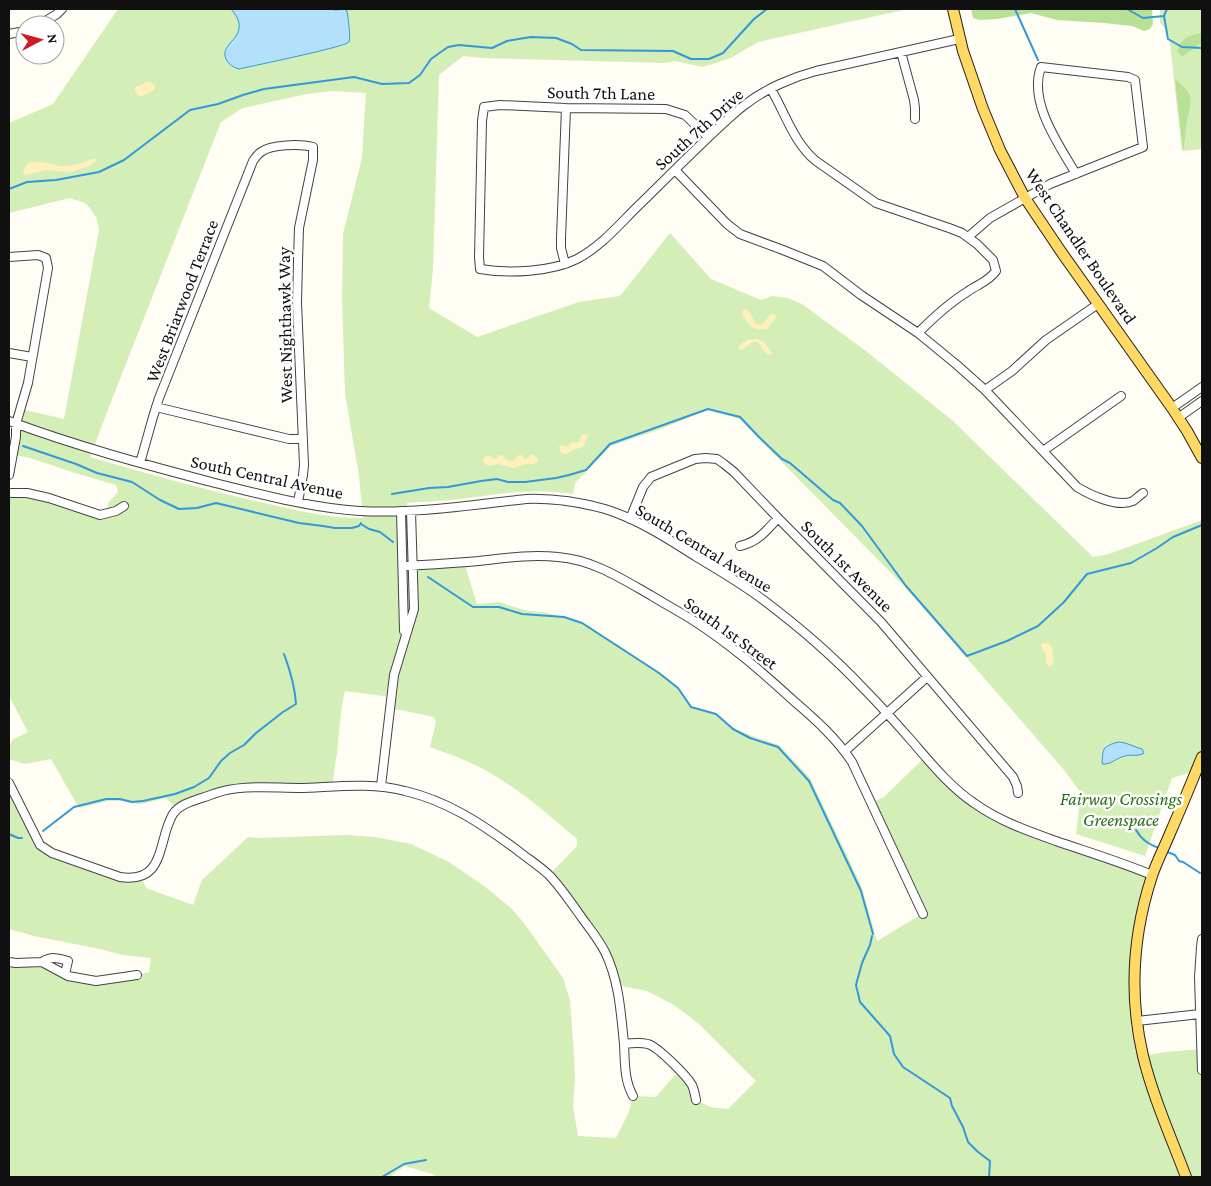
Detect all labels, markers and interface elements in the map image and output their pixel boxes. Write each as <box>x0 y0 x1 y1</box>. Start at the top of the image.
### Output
north arrow <box>15 15 65 65</box>
text: N <box>44 33 61 45</box>
street label: South 7th Lane <box>547 82 655 104</box>
street label: South 7th Drive <box>651 84 747 174</box>
street label: West Chandler Boulevard <box>1021 164 1141 328</box>
street label: West Briarwood Terrace <box>142 217 222 385</box>
street label: West Nighthawk Way <box>274 246 296 403</box>
street label: South Central Avenue <box>189 451 345 503</box>
street label: South Central Avenue <box>632 499 776 597</box>
street label: South 1st Avenue <box>797 516 897 616</box>
street label: South 1st Street <box>680 592 782 674</box>
park label: Fairway Crossings Greenspace <box>1060 789 1182 830</box>

